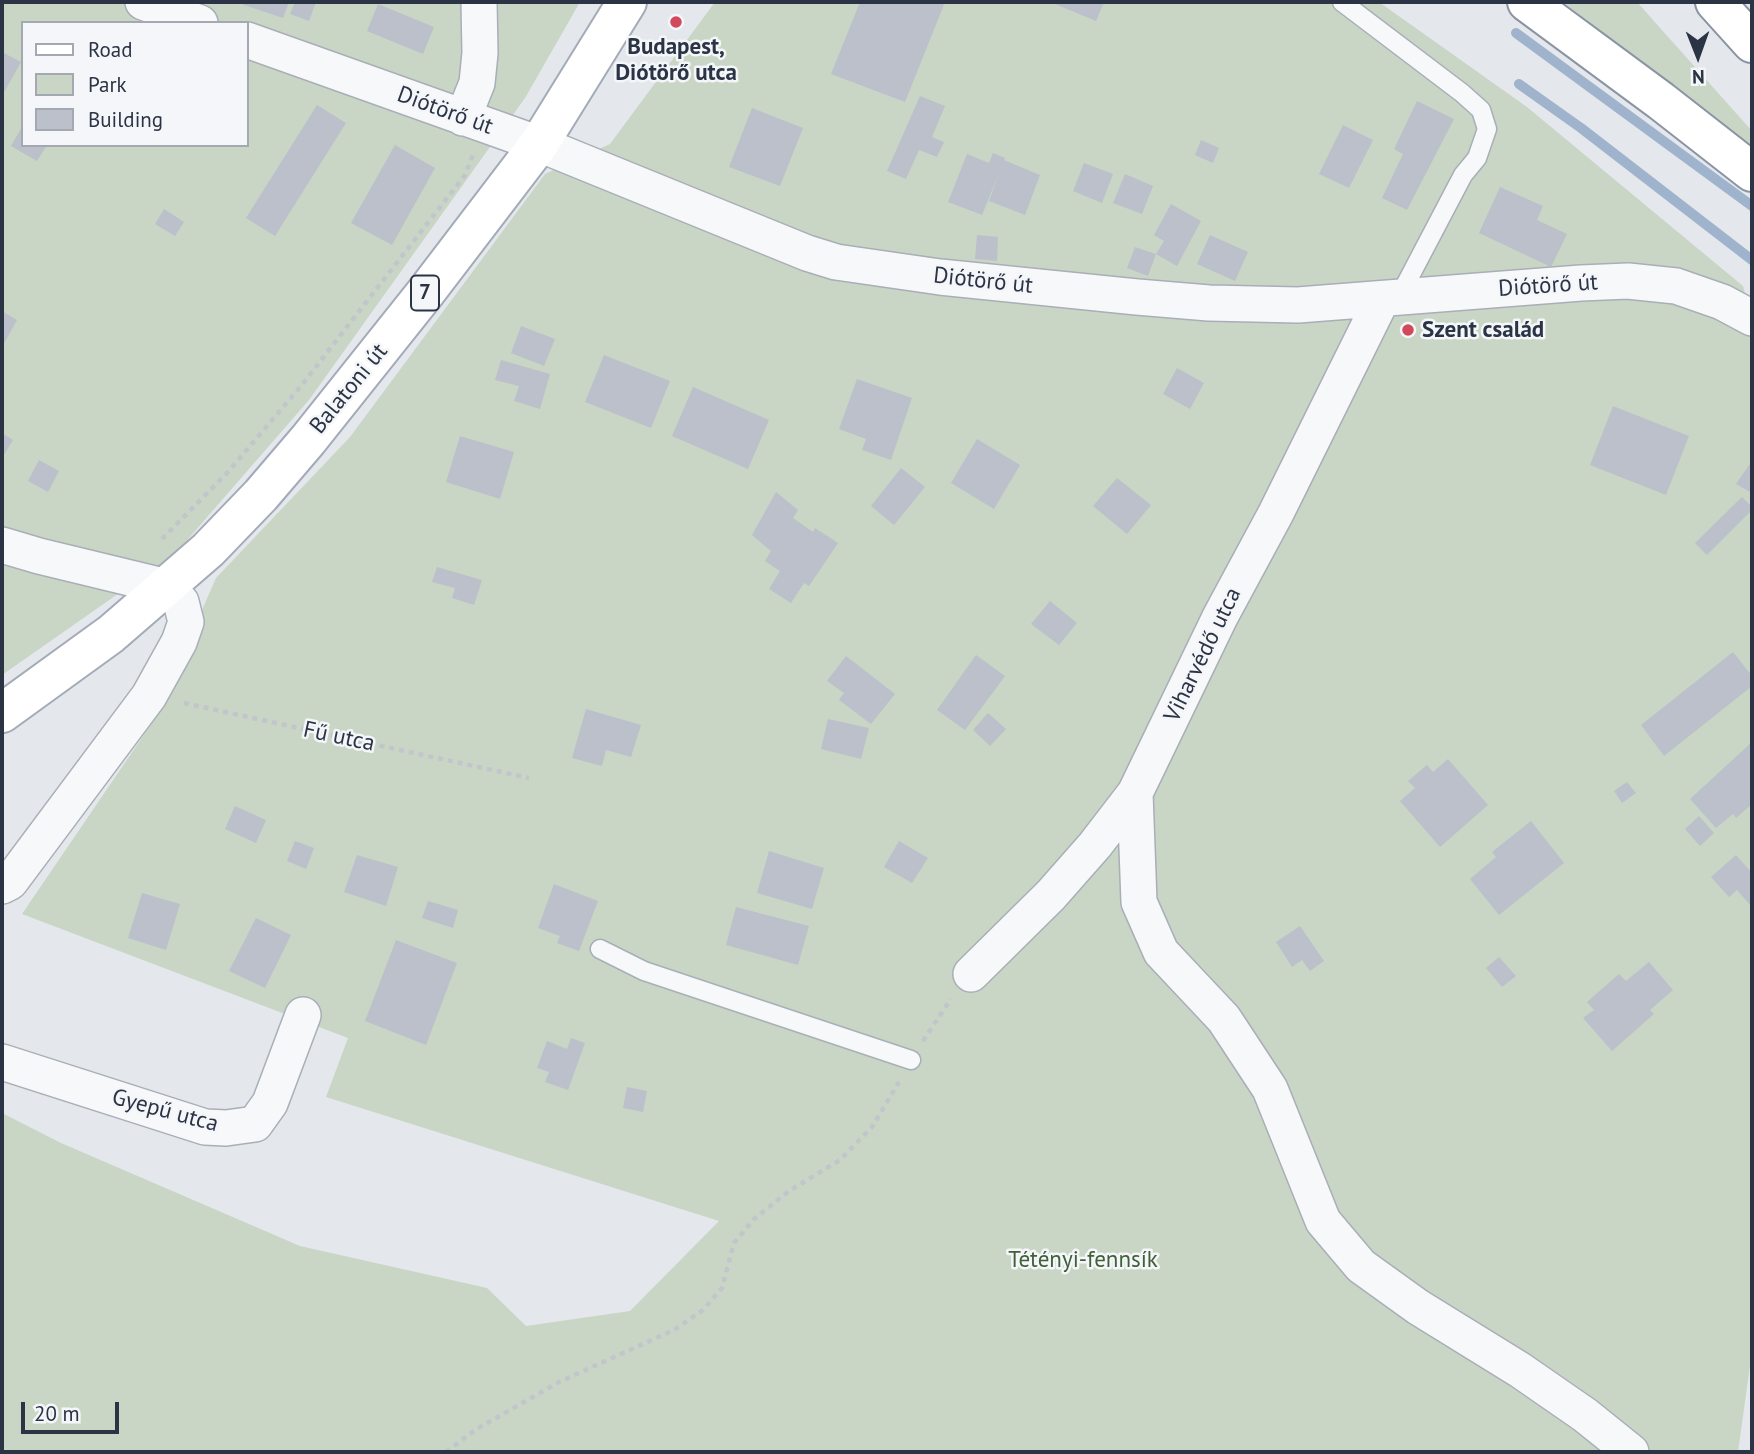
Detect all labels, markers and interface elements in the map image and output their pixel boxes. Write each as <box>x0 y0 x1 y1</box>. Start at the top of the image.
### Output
marker: Budapest, Diótörő utca <box>668 14 684 30</box>
legend <box>21 21 248 147</box>
north arrow <box>1663 21 1733 91</box>
place label: Budapest, Diótörő utca <box>615 33 737 87</box>
text: Road <box>88 36 132 63</box>
text: N <box>1692 65 1705 89</box>
text: Park <box>88 71 127 98</box>
street label: Diótörő út <box>393 81 497 141</box>
text: Building <box>88 106 163 133</box>
street label: Diótörő út <box>932 262 1034 300</box>
street label: Diótörő út <box>1497 269 1599 303</box>
road number: 7 <box>411 276 439 310</box>
place label: Szent család <box>1422 316 1544 344</box>
marker: Szent család <box>1400 322 1416 338</box>
street label: Balatoni út <box>304 338 394 440</box>
street label: Viharvédő utca <box>1159 583 1247 727</box>
street label: Fű utca <box>301 716 377 758</box>
street label: Gyepű utca <box>109 1084 221 1138</box>
park label: Tétényi-fennsík <box>1008 1246 1158 1274</box>
scale bar <box>24 1388 122 1432</box>
text: 20 m <box>34 1400 80 1427</box>

